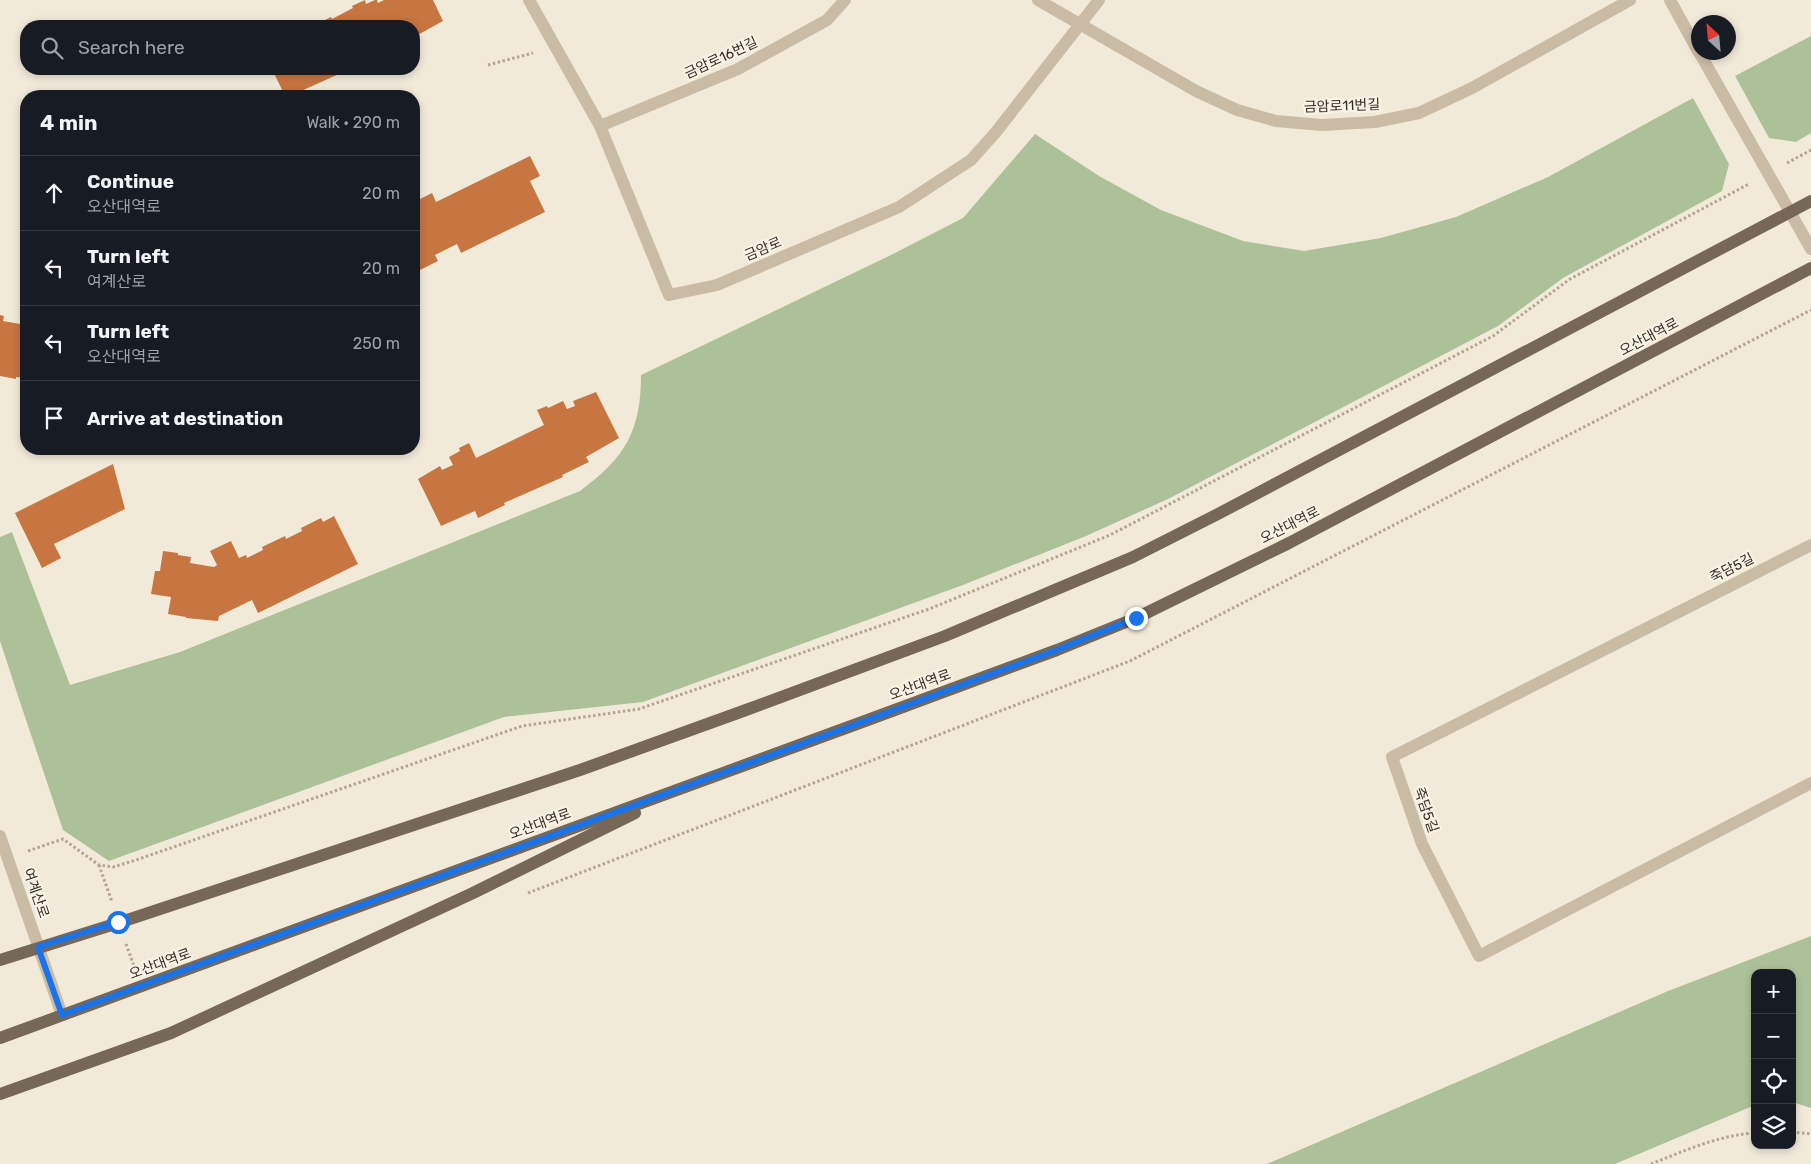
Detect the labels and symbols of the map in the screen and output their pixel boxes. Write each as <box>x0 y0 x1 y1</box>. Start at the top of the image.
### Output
north arrow <box>1691 15 1736 60</box>
street label: 금암로16번길 <box>682 34 760 82</box>
street label: 금암로11번길 <box>1304 96 1380 116</box>
street label: 금암로 <box>742 234 784 264</box>
street label: 오산대역로 <box>1617 314 1682 360</box>
street label: 오산대역로 <box>1257 503 1323 547</box>
street label: 죽담5길 <box>1707 550 1757 586</box>
route end <box>1125 607 1148 630</box>
street label: 오산대역로 <box>887 666 953 704</box>
street label: 죽담5길 <box>1410 785 1442 835</box>
street label: 오산대역로 <box>507 805 573 843</box>
street label: 여계산로 <box>20 866 52 920</box>
route start <box>107 911 130 934</box>
street label: 오산대역로 <box>127 945 193 983</box>

